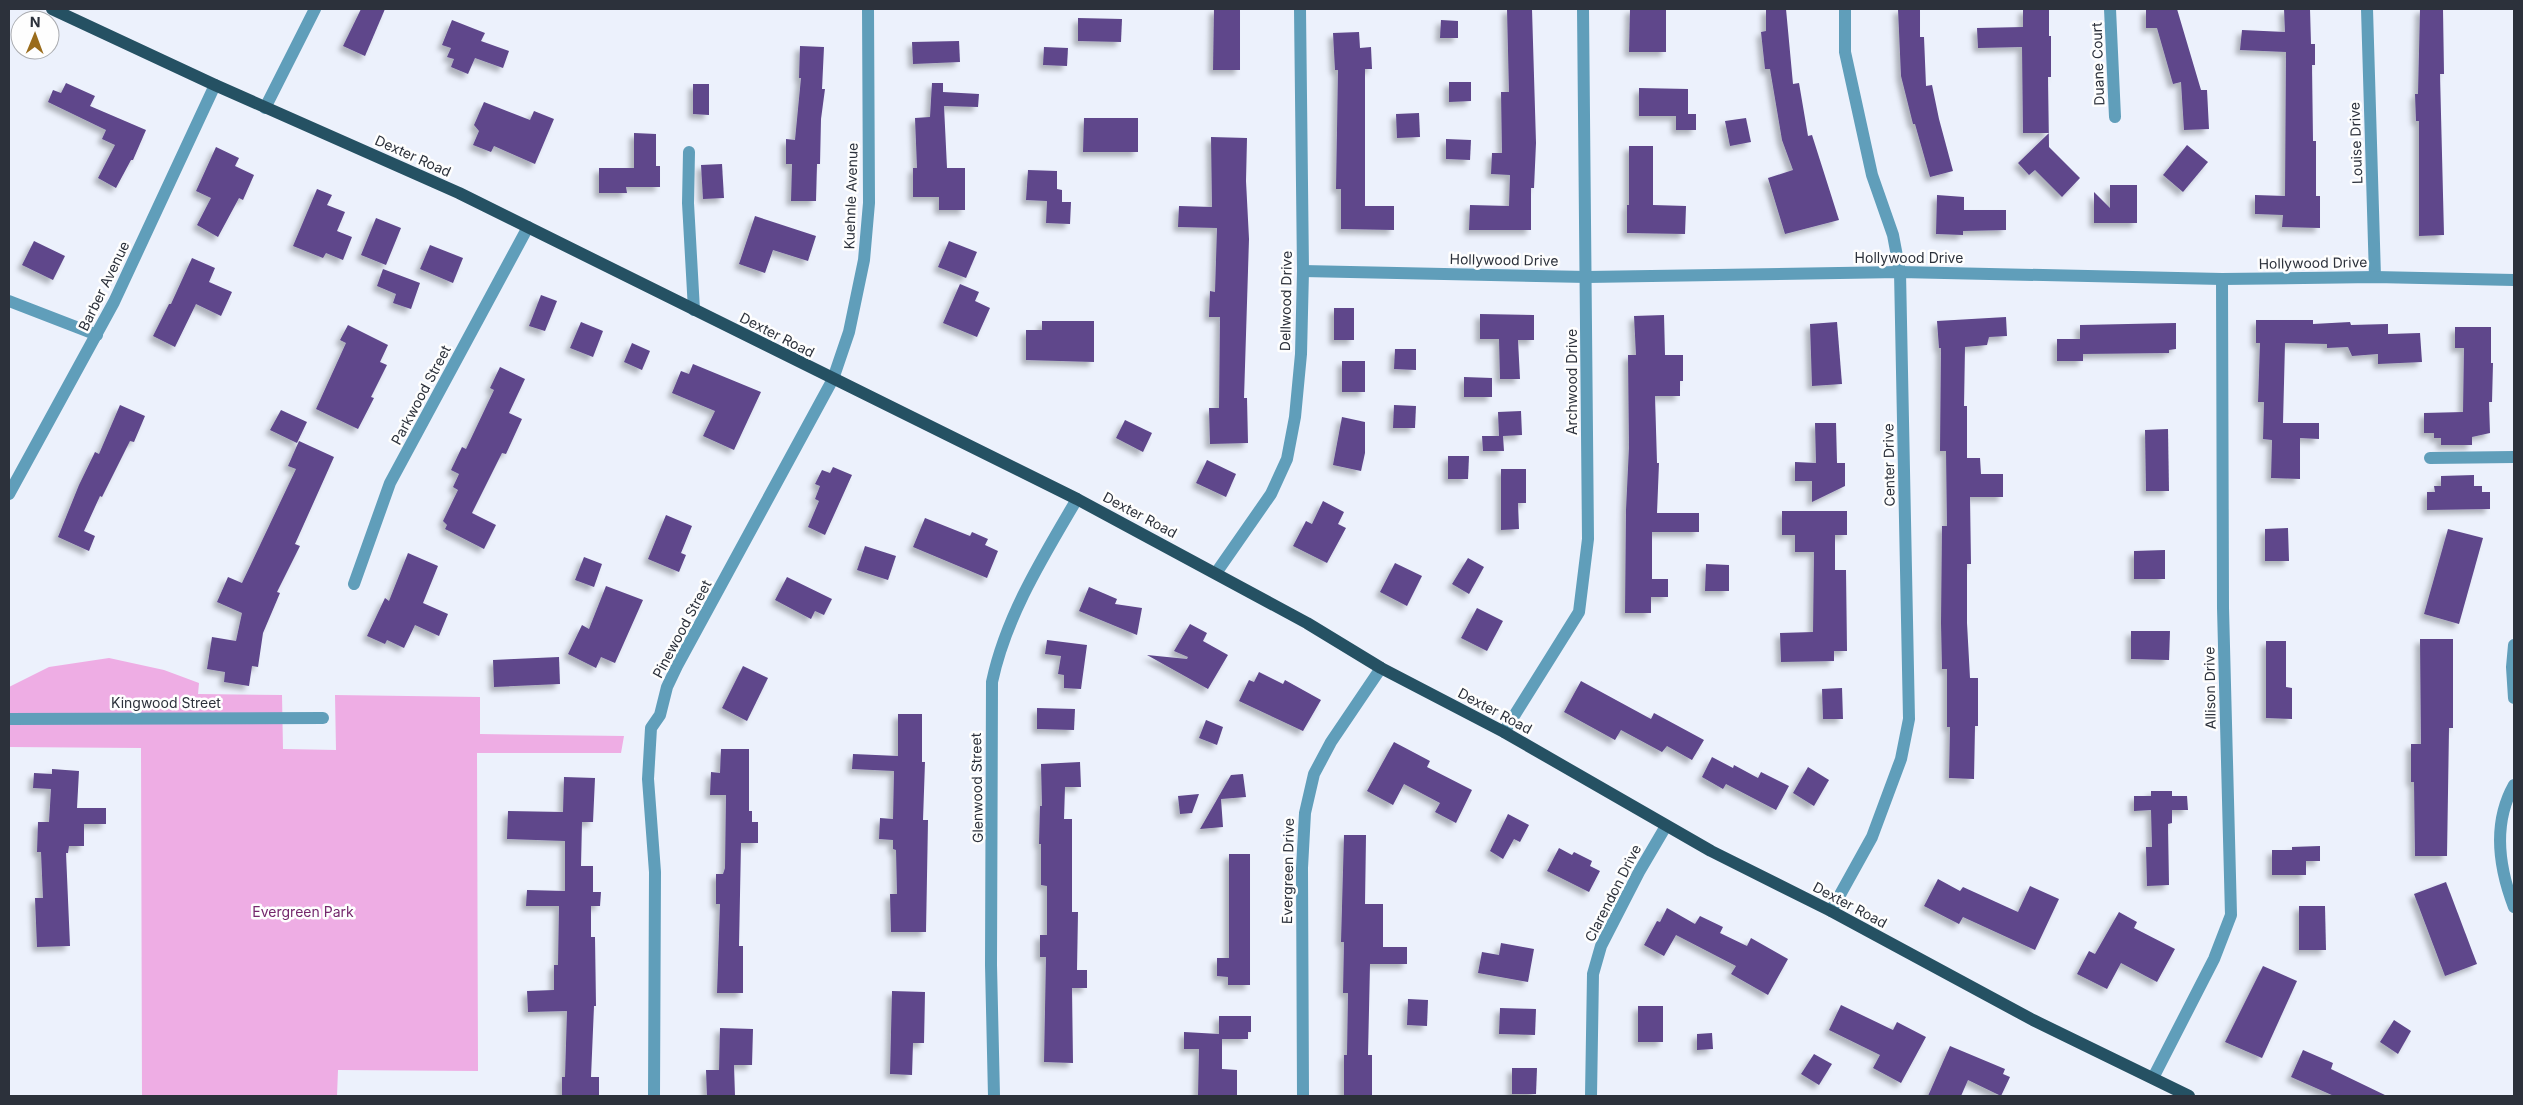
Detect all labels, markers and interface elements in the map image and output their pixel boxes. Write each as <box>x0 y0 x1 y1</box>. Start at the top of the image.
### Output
north arrow <box>10 10 60 60</box>
text: N <box>30 13 41 30</box>
street label: Duane Court <box>2088 22 2107 106</box>
street label: Louise Drive <box>2346 102 2365 184</box>
street label: Dexter Road <box>373 131 454 180</box>
street label: Kuehnle Avenue <box>840 142 861 250</box>
street label: Barber Avenue <box>75 238 133 333</box>
street label: Hollywood Drive <box>1855 249 1963 266</box>
street label: Hollywood Drive <box>1449 250 1559 269</box>
street label: Dellwood Drive <box>1276 251 1295 351</box>
street label: Hollywood Drive <box>2258 253 2368 272</box>
street label: Dexter Road <box>737 308 817 361</box>
street label: Archwood Drive <box>1563 329 1580 435</box>
street label: Parkwood Street <box>387 342 454 447</box>
street label: Center Drive <box>1879 423 1898 507</box>
street label: Dexter Road <box>1100 488 1180 541</box>
street label: Pinewood Street <box>649 576 715 681</box>
street label: Allison Drive <box>2200 647 2219 729</box>
street label: Dexter Road <box>1455 684 1535 737</box>
street label: Kingwood Street <box>111 694 221 711</box>
street label: Glenwood Street <box>967 732 986 843</box>
street label: Evergreen Drive <box>1278 818 1297 924</box>
street label: Clarendon Drive <box>1581 841 1644 944</box>
street label: Dexter Road <box>1810 878 1890 931</box>
park label: Evergreen Park <box>252 903 354 920</box>

